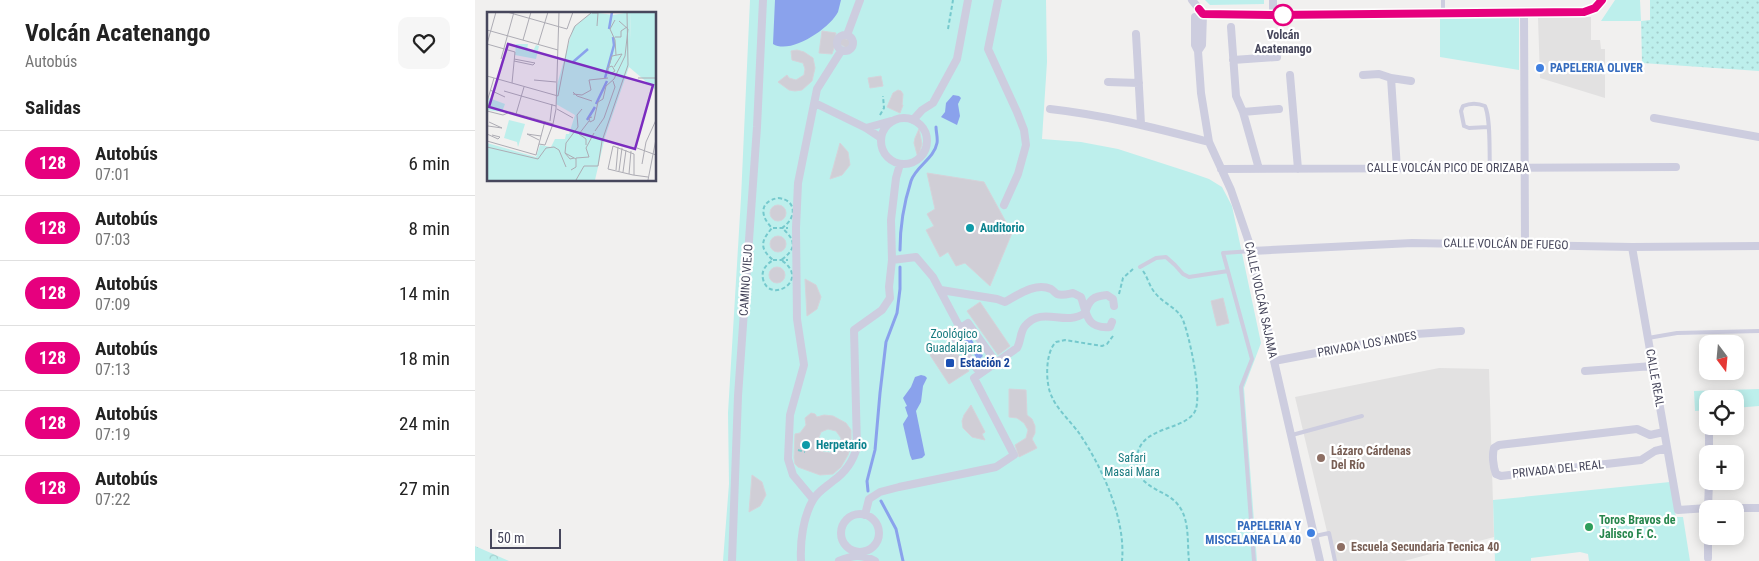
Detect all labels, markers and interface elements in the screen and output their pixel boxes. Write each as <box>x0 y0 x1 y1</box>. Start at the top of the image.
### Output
marker: Volcán Acatenango <box>1272 4 1294 26</box>
inset map <box>487 12 656 181</box>
button: heart <box>398 17 450 69</box>
text: Volcán Acatenango <box>25 19 210 47</box>
place label: Volcán Acatenango <box>1254 28 1312 56</box>
text: Autobús <box>25 52 77 71</box>
place label: PAPELERIA OLIVER <box>1550 61 1643 75</box>
marker: PAPELERIA OLIVER <box>1534 62 1546 74</box>
text: Salidas <box>25 96 81 119</box>
text: Autobús <box>95 142 158 165</box>
text: 128 <box>39 152 66 173</box>
text: 6 min <box>408 152 450 175</box>
street label: CALLE VOLCÁN PICO DE ORIZABA <box>1367 160 1529 175</box>
text: 07:01 <box>95 165 130 184</box>
text: Autobús <box>95 207 158 230</box>
text: 128 <box>39 217 66 238</box>
text: 8 min <box>408 217 450 240</box>
place label: Auditorio <box>980 221 1024 235</box>
marker: Auditorio <box>964 222 976 234</box>
text: 07:03 <box>95 230 130 249</box>
street label: CALLE VOLCÁN DE FUEGO <box>1443 235 1569 252</box>
street label: CALLE VOLCÁN SAJAMA <box>1242 240 1281 360</box>
street label: CAMINO VIEJO <box>737 244 755 316</box>
text: Autobús <box>95 272 158 295</box>
text: 128 <box>39 282 66 303</box>
text: 14 min <box>399 282 450 305</box>
text: 07:09 <box>95 295 130 314</box>
park label: Zoológico Guadalajara <box>926 327 982 355</box>
street label: PRIVADA LOS ANDES <box>1316 328 1418 360</box>
north arrow <box>1699 335 1744 380</box>
map controls <box>1699 335 1744 545</box>
text: Autobús <box>95 337 158 360</box>
text: 128 <box>39 347 66 368</box>
text: 18 min <box>399 347 450 370</box>
street label: CALLE REAL <box>1643 348 1667 408</box>
place label: Estación 2 <box>960 356 1010 370</box>
marker: Estación 2 <box>944 357 956 369</box>
text: 07:13 <box>95 360 130 379</box>
button: locate <box>1699 390 1744 435</box>
text: Autobús <box>95 402 158 425</box>
text: 128 <box>39 412 66 433</box>
text: 24 min <box>399 412 450 435</box>
text: 07:19 <box>95 425 130 444</box>
place label: Herpetario <box>816 438 867 452</box>
marker: Herpetario <box>800 439 812 451</box>
place label: Lázaro Cárdenas Del Río <box>1331 444 1412 472</box>
button: + <box>1699 445 1744 490</box>
park label: Safari Masai Mara <box>1104 451 1160 479</box>
marker: Lázaro Cárdenas Del Río <box>1315 452 1327 464</box>
street label: PRIVADA DEL REAL <box>1512 457 1605 481</box>
text: Autobús <box>95 467 158 490</box>
text: 128 <box>39 477 66 498</box>
text: 27 min <box>399 477 450 500</box>
text: 07:22 <box>95 490 130 509</box>
button: − <box>1699 500 1744 545</box>
place label: Toros Bravos de Jalisco F. C. <box>1599 513 1676 541</box>
place label: PAPELERIA Y MISCELANEA LA 40 <box>1205 519 1301 547</box>
marker: Toros Bravos de Jalisco F. C. <box>1583 521 1595 533</box>
scale bar <box>490 526 561 549</box>
marker: PAPELERIA Y MISCELANEA LA 40 <box>1305 527 1317 539</box>
text: 50 m <box>497 530 525 546</box>
place label: Escuela Secundaria Tecnica 40 <box>1351 540 1499 554</box>
marker: Escuela Secundaria Tecnica 40 <box>1335 541 1347 553</box>

